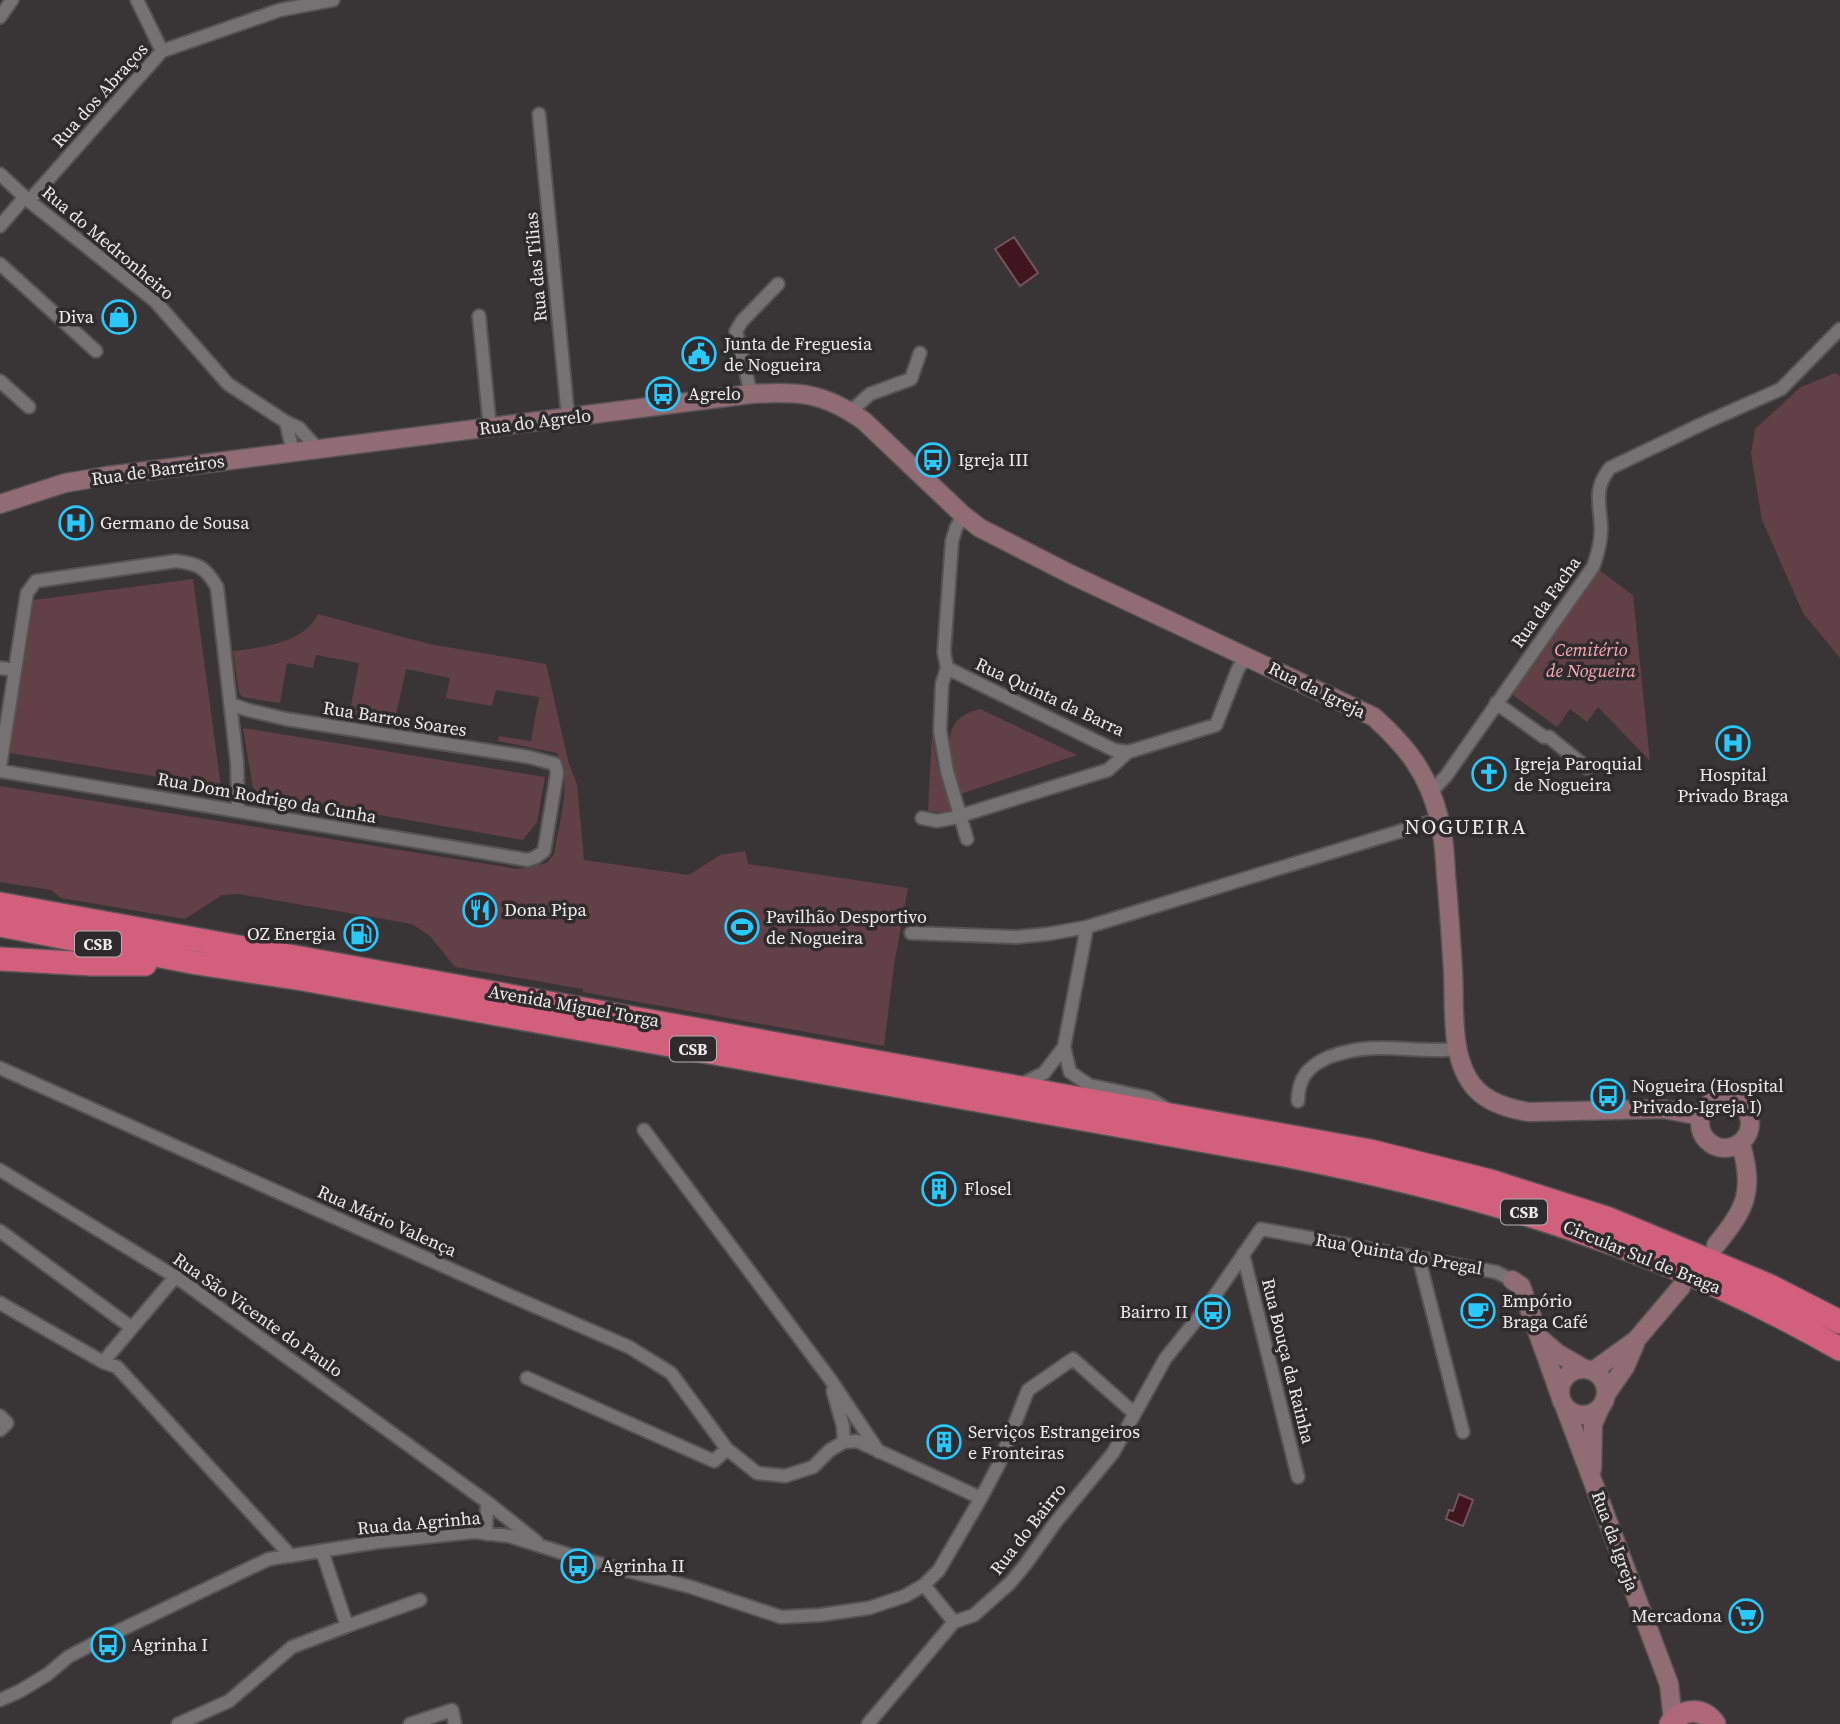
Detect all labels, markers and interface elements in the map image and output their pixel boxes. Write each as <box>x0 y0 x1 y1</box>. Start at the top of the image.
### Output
street label: Rua dos Abraços <box>46 37 153 152</box>
street label: Rua do Medronheiro <box>37 180 180 306</box>
street label: Rua das Tílias <box>518 211 553 323</box>
shop icon: Diva <box>100 298 138 336</box>
place label: Diva <box>58 304 95 329</box>
place label: Junta de Freguesia de Nogueira <box>723 331 873 377</box>
public building icon: Junta de Freguesia de Nogueira <box>680 335 718 373</box>
bus stop icon: Agrelo <box>644 375 682 413</box>
place label: Agrelo <box>688 381 741 406</box>
street label: Rua do Agrelo <box>478 402 592 441</box>
bus stop icon: Igreja III <box>914 441 952 479</box>
place label: Igreja III <box>958 447 1029 472</box>
street label: Rua de Barreiros <box>90 448 226 491</box>
hospital icon: Germano de Sousa <box>57 504 95 542</box>
place label: Germano de Sousa <box>100 510 250 535</box>
street label: Rua da Facha <box>1505 550 1587 652</box>
park label: Cemitério de Nogueira <box>1546 637 1637 683</box>
street label: Rua Quinta da Barra <box>972 651 1130 742</box>
street label: Rua da Igreja <box>1264 655 1371 724</box>
street label: Rua Barros Soares <box>321 695 469 742</box>
hospital icon: Hospital Privado Braga <box>1714 724 1752 762</box>
place label: Igreja Paroquial de Nogueira <box>1514 751 1642 797</box>
church icon: Igreja Paroquial de Nogueira <box>1470 755 1508 793</box>
place label: Hospital Privado Braga <box>1677 762 1789 808</box>
street label: Rua Dom Rodrigo da Cunha <box>155 766 379 829</box>
district label: NOGUEIRA <box>1404 812 1528 841</box>
restaurant icon: Dona Pipa <box>461 891 499 929</box>
place label: Dona Pipa <box>504 897 587 922</box>
place label: Pavilhão Desportivo de Nogueira <box>766 904 927 950</box>
sports icon: Pavilhão Desportivo de Nogueira <box>723 908 761 946</box>
fuel station icon: OZ Energia <box>342 915 380 953</box>
place label: OZ Energia <box>247 921 337 946</box>
road number: CSB <box>75 932 121 956</box>
street label: Avenida Miguel Torga <box>487 978 662 1033</box>
road number: CSB <box>670 1036 716 1062</box>
place label: Nogueira (Hospital Privado-Igreja I) <box>1632 1073 1784 1119</box>
bus stop icon: Nogueira (Hospital Privado-Igreja I) <box>1589 1077 1627 1115</box>
building icon: Flosel <box>920 1170 958 1208</box>
place label: Flosel <box>964 1176 1012 1201</box>
street label: Rua Mário Valença <box>314 1179 462 1263</box>
road number: CSB <box>1501 1200 1547 1224</box>
street label: Circular Sul de Braga <box>1560 1213 1726 1300</box>
street label: Rua Quinta do Pregal <box>1314 1227 1484 1280</box>
street label: Rua São Vicente do Paulo <box>168 1246 348 1383</box>
street label: Rua Bouça da Rainha <box>1256 1276 1321 1447</box>
place label: Empório Braga Café <box>1502 1288 1588 1334</box>
cafe icon: Empório Braga Café <box>1459 1292 1497 1330</box>
bus stop icon: Bairro II <box>1194 1293 1232 1331</box>
place label: Bairro II <box>1120 1299 1188 1324</box>
place label: Serviços Estrangeiros e Fronteiras <box>968 1419 1140 1465</box>
building icon: Serviços Estrangeiros e Fronteiras <box>925 1423 963 1461</box>
street label: Rua do Bairro <box>984 1477 1072 1580</box>
street label: Rua da Igreja <box>1586 1487 1645 1595</box>
street label: Rua da Agrinha <box>356 1505 483 1540</box>
bus stop icon: Agrinha II <box>559 1547 597 1585</box>
place label: Agrinha II <box>602 1553 685 1578</box>
supermarket icon: Mercadona <box>1727 1597 1765 1635</box>
place label: Mercadona <box>1631 1603 1723 1628</box>
bus stop icon: Agrinha I <box>89 1626 127 1664</box>
place label: Agrinha I <box>132 1632 208 1657</box>

